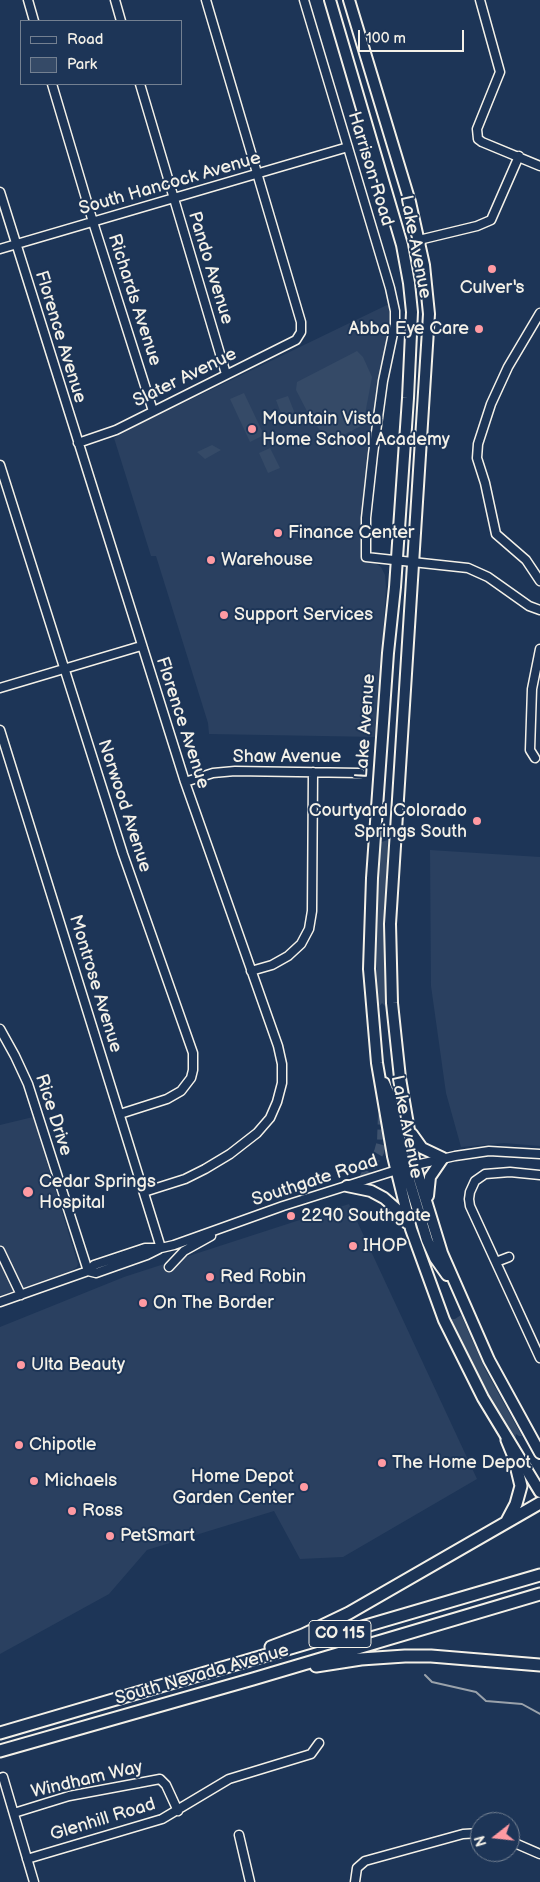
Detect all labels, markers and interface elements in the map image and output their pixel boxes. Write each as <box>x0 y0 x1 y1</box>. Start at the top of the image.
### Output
legend <box>20 20 182 85</box>
scale bar <box>360 20 466 52</box>
text: 100 m <box>366 29 406 48</box>
text: Road <box>67 30 103 49</box>
text: Park <box>67 55 97 74</box>
street label: Harrison Road <box>342 109 398 229</box>
street label: South Hancock Avenue <box>77 148 263 220</box>
street label: Lake Avenue <box>394 194 436 300</box>
street label: Pando Avenue <box>183 209 237 327</box>
street label: Richards Avenue <box>103 231 165 369</box>
marker: Culver's <box>486 263 498 275</box>
street label: Florence Avenue <box>30 268 90 406</box>
place label: Culver's <box>460 277 524 299</box>
place label: Abba Eye Care <box>348 318 469 340</box>
marker: Abba Eye Care <box>473 323 485 335</box>
street label: Slater Avenue <box>130 344 240 412</box>
place label: Mountain Vista Home School Academy <box>262 408 450 450</box>
marker: Mountain Vista Home School Academy <box>246 423 258 435</box>
place label: Finance Center <box>288 522 414 544</box>
marker: Finance Center <box>272 527 284 539</box>
place label: Warehouse <box>221 549 313 571</box>
marker: Warehouse <box>205 554 217 566</box>
place label: Support Services <box>234 604 373 626</box>
marker: Support Services <box>218 609 230 621</box>
street label: Florence Avenue <box>151 654 213 792</box>
street label: Lake Avenue <box>352 673 380 779</box>
street label: Norwood Avenue <box>92 737 156 875</box>
street label: Shaw Avenue <box>233 746 341 768</box>
place label: Courtyard Colorado Springs South <box>309 800 467 842</box>
marker: Courtyard Colorado Springs South <box>471 815 483 827</box>
street label: Montrose Avenue <box>64 913 126 1055</box>
street label: Rice Drive <box>30 1072 76 1158</box>
street label: Lake Avenue <box>385 1074 427 1180</box>
street label: Southgate Road <box>249 1150 381 1212</box>
place label: Cedar Springs Hospital <box>39 1171 156 1214</box>
marker: Cedar Springs Hospital <box>21 1185 35 1199</box>
place label: 2290 Southgate <box>301 1205 431 1227</box>
marker: 2290 Southgate <box>285 1210 297 1222</box>
place label: IHOP <box>363 1235 407 1257</box>
marker: IHOP <box>347 1240 359 1252</box>
place label: Red Robin <box>220 1266 306 1288</box>
marker: Red Robin <box>204 1271 216 1283</box>
place label: On The Border <box>153 1292 274 1314</box>
marker: On The Border <box>137 1297 149 1309</box>
place label: Ulta Beauty <box>31 1354 125 1376</box>
marker: Ulta Beauty <box>15 1359 27 1371</box>
place label: Chipotle <box>29 1434 96 1456</box>
marker: Chipotle <box>13 1439 25 1451</box>
place label: The Home Depot <box>392 1452 531 1474</box>
marker: The Home Depot <box>376 1457 388 1469</box>
place label: Home Depot Garden Center <box>172 1466 294 1508</box>
place label: Michaels <box>44 1470 117 1492</box>
marker: Michaels <box>28 1475 40 1487</box>
marker: Home Depot Garden Center <box>298 1481 310 1493</box>
place label: Ross <box>82 1500 123 1522</box>
marker: Ross <box>66 1505 78 1517</box>
place label: PetSmart <box>120 1525 195 1547</box>
marker: PetSmart <box>104 1530 116 1542</box>
road number: CO 115 <box>309 1620 371 1648</box>
street label: South Nevada Avenue <box>113 1640 291 1710</box>
street label: Windham Way <box>29 1757 145 1803</box>
street label: Glenhill Road <box>48 1794 158 1846</box>
north arrow <box>470 1812 520 1862</box>
text: N <box>471 1834 491 1848</box>

